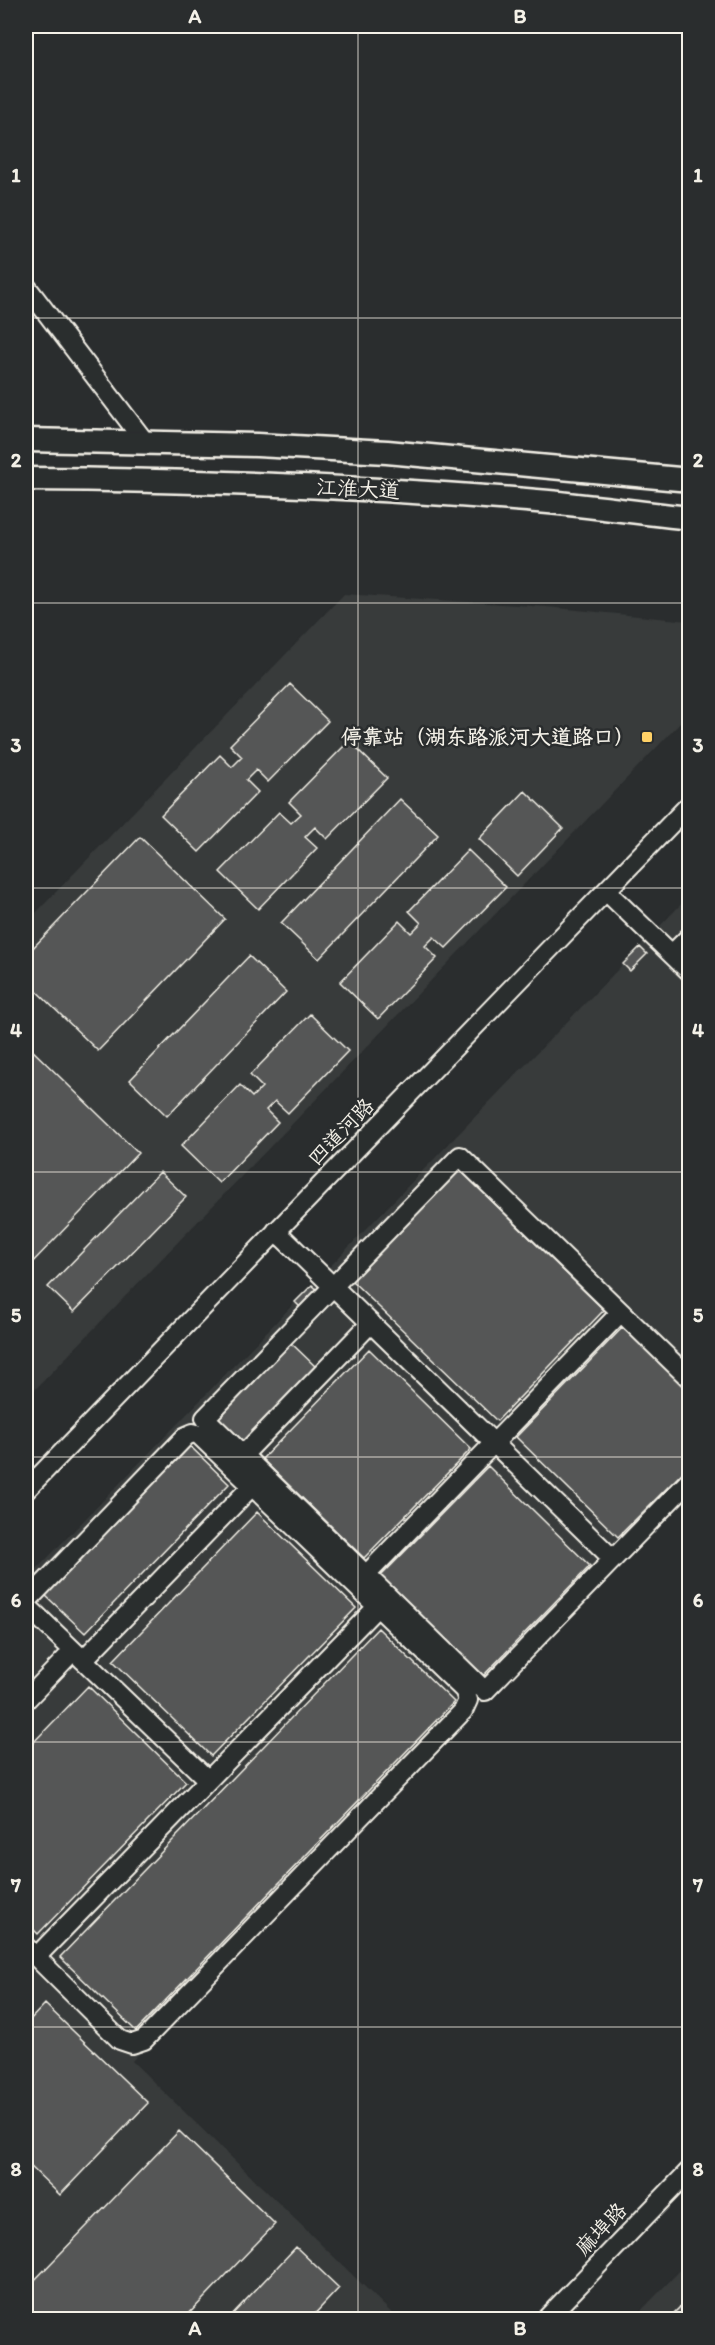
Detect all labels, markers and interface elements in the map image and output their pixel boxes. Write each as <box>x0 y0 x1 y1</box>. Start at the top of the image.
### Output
text: A <box>188 4 202 28</box>
text: B <box>514 4 527 28</box>
text: 1 <box>11 163 21 187</box>
text: 1 <box>693 163 703 187</box>
text: 2 <box>11 448 22 472</box>
text: 2 <box>693 448 704 472</box>
street label: 江淮大道 <box>315 474 401 503</box>
place label: 停靠站（湖东路派河大道路口） <box>341 724 635 749</box>
marker: 停靠站（湖东路派河大道路口） <box>640 730 654 744</box>
text: 3 <box>11 733 22 757</box>
text: 3 <box>693 733 704 757</box>
text: 4 <box>10 1018 22 1042</box>
text: 4 <box>692 1018 704 1042</box>
street label: 四道河路 <box>302 1093 379 1171</box>
text: 5 <box>11 1303 22 1327</box>
text: 5 <box>693 1303 704 1327</box>
text: 6 <box>11 1588 22 1612</box>
text: 6 <box>693 1588 704 1612</box>
text: 7 <box>10 1873 21 1897</box>
text: 7 <box>692 1873 703 1897</box>
text: 8 <box>11 2157 22 2181</box>
text: 8 <box>693 2157 704 2181</box>
street label: 麻埠路 <box>570 2197 632 2260</box>
text: A <box>188 2316 202 2340</box>
text: B <box>514 2316 527 2340</box>

